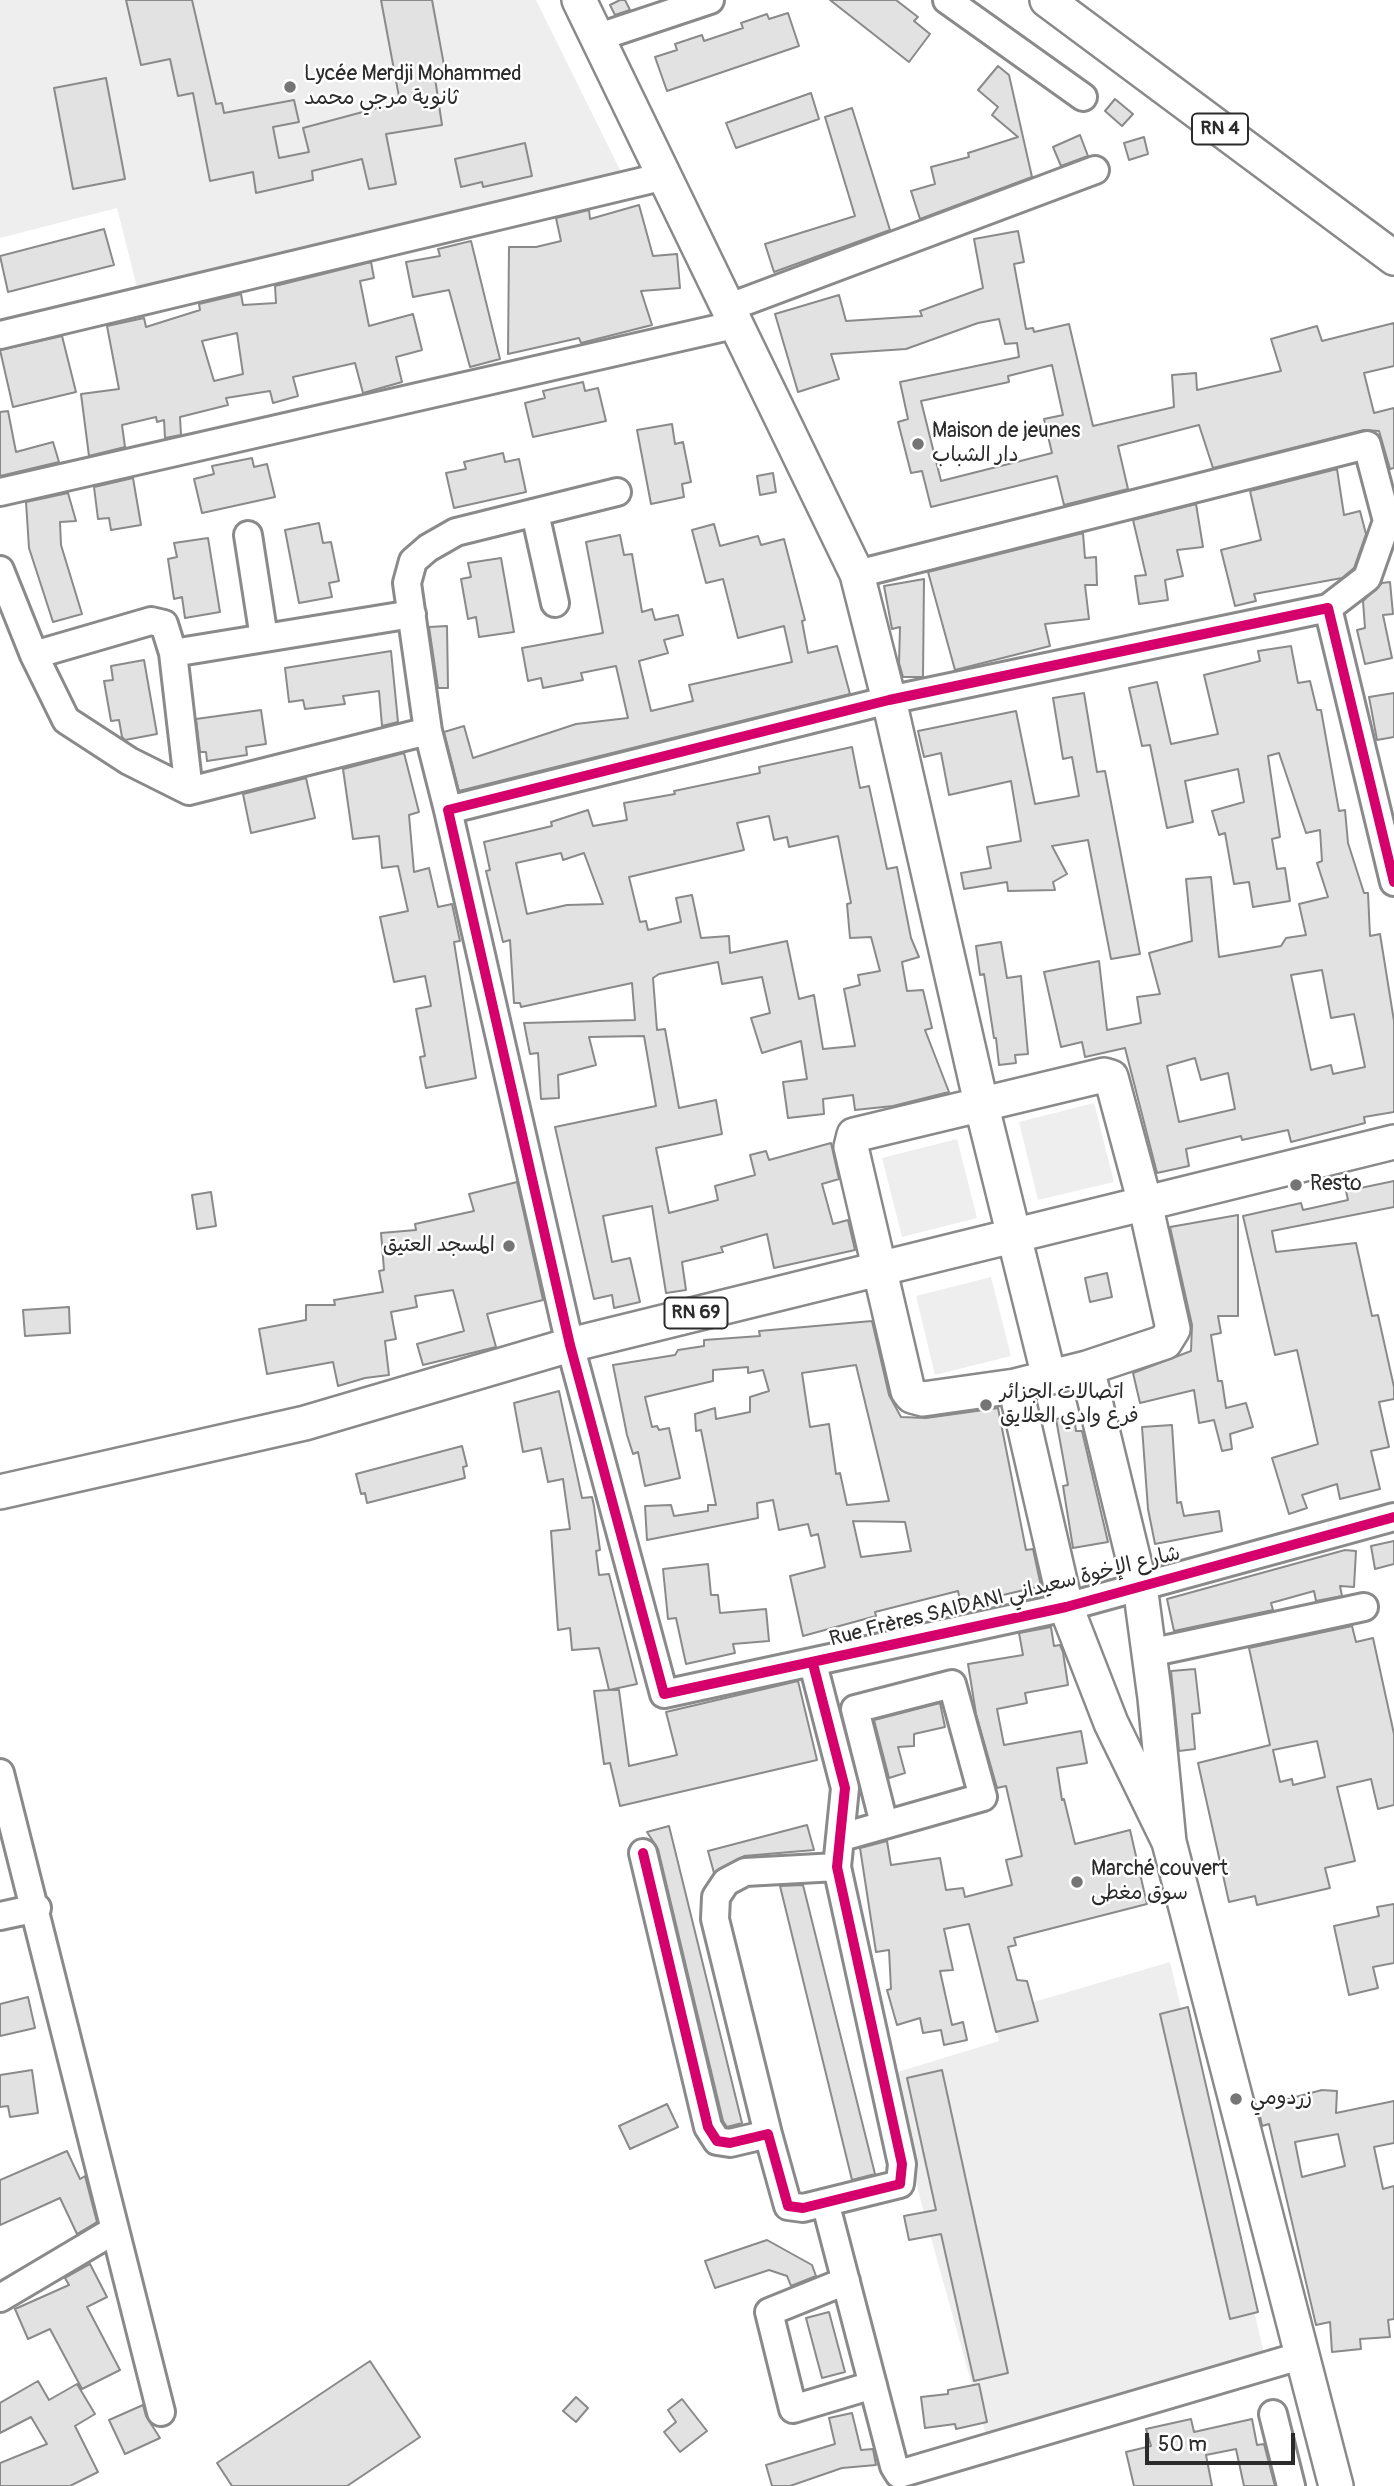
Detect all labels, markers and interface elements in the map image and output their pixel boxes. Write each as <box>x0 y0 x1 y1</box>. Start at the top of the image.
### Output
place label: Lycée Merdji Mohammed ثانوية مرجي محمد <box>304 62 521 112</box>
marker: Lycée Merdji Mohammed ثانوية مرجي محمد <box>282 79 298 95</box>
road number: RN 4 <box>1192 113 1248 144</box>
place label: Maison de jeunes دار الشباب <box>932 419 1080 469</box>
marker: Maison de jeunes دار الشباب <box>910 436 926 452</box>
place label: Resto <box>1310 1172 1362 1198</box>
marker: Resto <box>1288 1177 1304 1193</box>
place label: المسجد العتيق <box>383 1233 495 1259</box>
marker: المسجد العتيق <box>501 1238 517 1254</box>
road number: RN 69 <box>664 1298 728 1329</box>
place label: اتصالات الجزائر فرع وادي العلايق <box>1000 1380 1139 1430</box>
marker: اتصالات الجزائر فرع وادي العلايق <box>978 1397 994 1413</box>
street label: Rue Frères SAIDANI شارع الإخوة سعيداني <box>827 1541 1183 1653</box>
place label: Marché couvert سوق مغطى <box>1091 1857 1228 1907</box>
marker: Marché couvert سوق مغطى <box>1069 1874 1085 1890</box>
place label: زردومي <box>1250 2086 1312 2112</box>
marker: زردومي <box>1228 2091 1244 2107</box>
scale bar <box>1149 2420 1300 2464</box>
text: 50 m <box>1158 2431 1207 2458</box>

